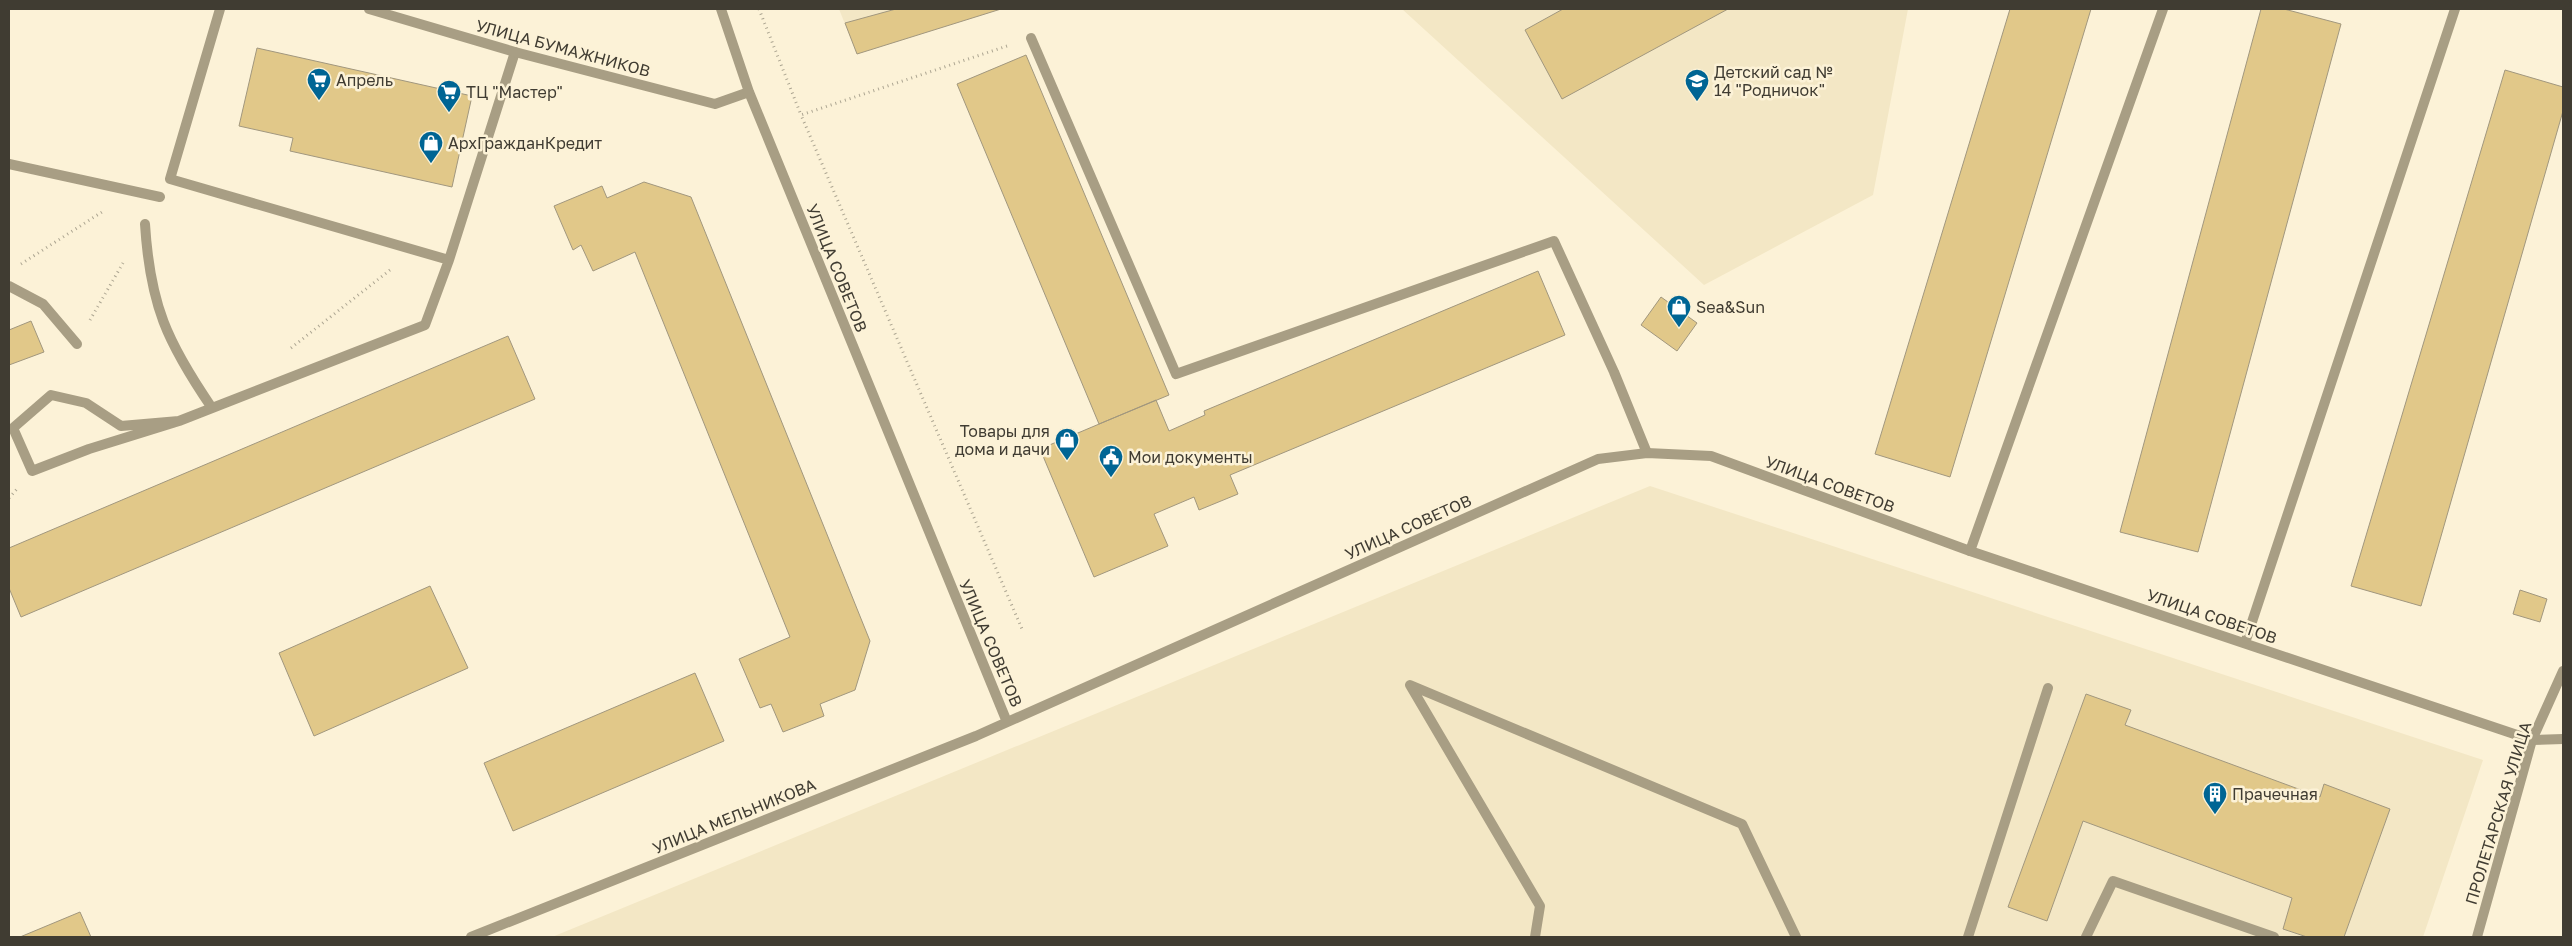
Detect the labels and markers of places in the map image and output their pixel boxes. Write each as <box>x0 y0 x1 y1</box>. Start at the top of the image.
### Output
place label: Детский сад № 14 "Родничок" <box>1714 62 1833 100</box>
supermarket icon: Апрель <box>306 67 332 101</box>
school or university icon: Детский сад № 14 "Родничок" <box>1684 68 1710 102</box>
place label: Апрель <box>336 70 393 90</box>
supermarket icon: ТЦ "Мастер" <box>436 79 462 113</box>
place label: ТЦ "Мастер" <box>466 82 563 102</box>
shop icon: АрхГражданКредит <box>418 130 444 164</box>
place label: АрхГражданКредит <box>448 133 602 153</box>
shop icon: Sea&Sun <box>1666 294 1692 328</box>
place label: Sea&Sun <box>1696 297 1765 317</box>
place label: Товары для дома и дачи <box>955 421 1050 459</box>
shop icon: Товары для дома и дачи <box>1054 427 1080 461</box>
public building icon: Мои документы <box>1098 444 1124 478</box>
place label: Мои документы <box>1128 447 1253 467</box>
building icon: Прачечная <box>2202 781 2228 815</box>
place label: Прачечная <box>2232 784 2318 804</box>

